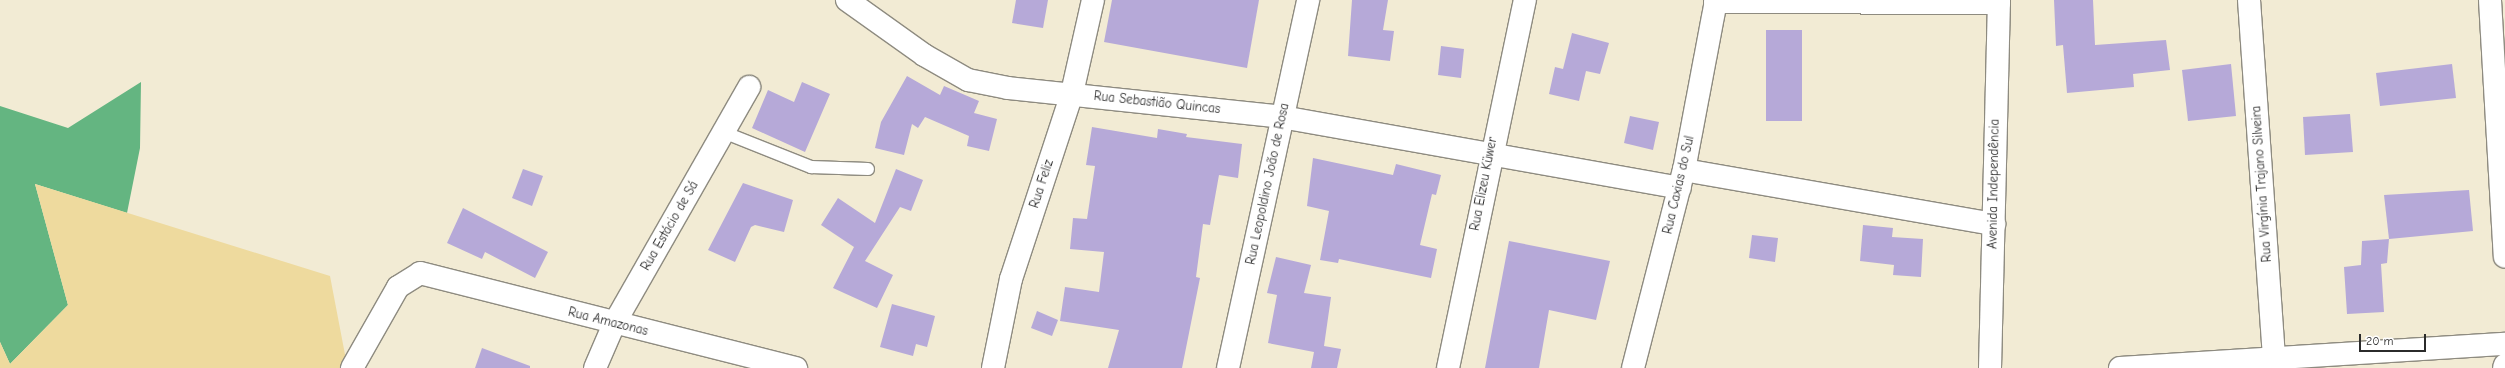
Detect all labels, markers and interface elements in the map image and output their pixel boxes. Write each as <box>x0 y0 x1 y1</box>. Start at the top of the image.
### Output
street label: Rua Sebastião Quincas <box>1093 89 1221 117</box>
street label: Rua Leopoldino João de Rosa <box>1243 102 1293 266</box>
street label: Rua Virgínia Trajano Silveira <box>2249 105 2275 263</box>
street label: Avenida Independência <box>1985 119 2003 249</box>
street label: Rua Caxias do Sul <box>1660 134 1698 236</box>
street label: Rua Elizeu Küwer <box>1467 136 1501 232</box>
street label: Rua Feliz <box>1027 158 1057 210</box>
street label: Rua Estácio de Sá <box>638 178 702 274</box>
street label: Rua Amazonas <box>566 305 650 339</box>
scale bar <box>2361 326 2428 352</box>
text: 20 m <box>2366 334 2394 348</box>

